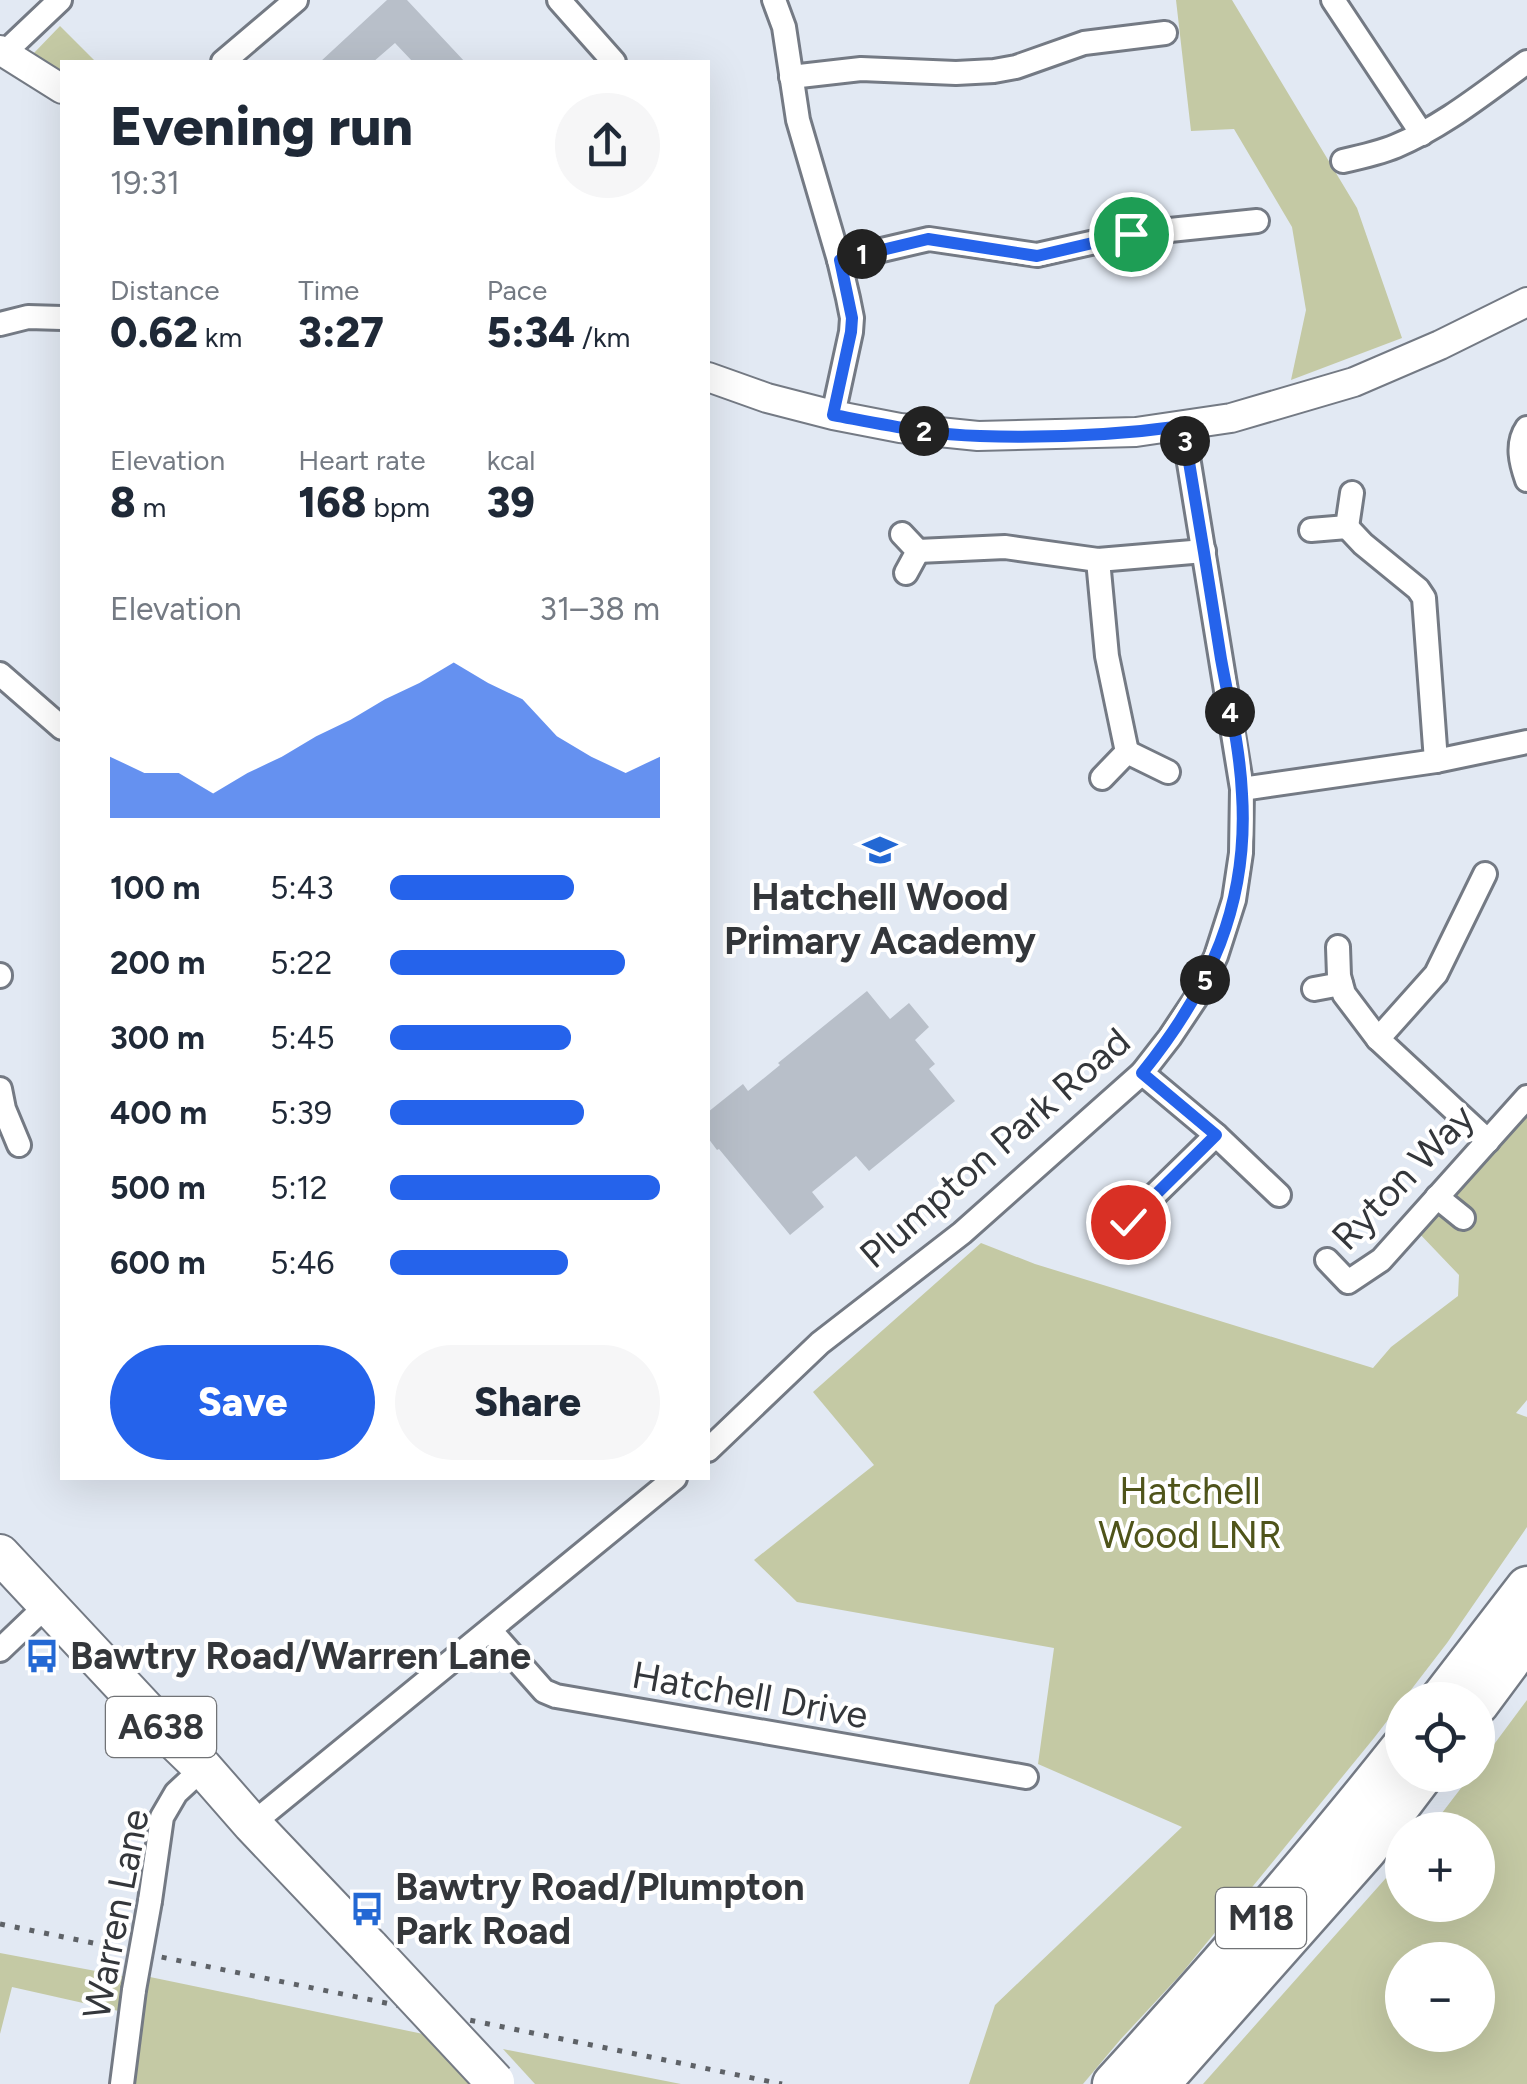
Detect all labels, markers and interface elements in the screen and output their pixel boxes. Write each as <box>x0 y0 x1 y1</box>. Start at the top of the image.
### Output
text: Evening run <box>110 93 413 159</box>
button: share <box>555 93 660 198</box>
text: 19:31 <box>110 164 180 202</box>
pin <box>1089 192 1174 277</box>
icon: arrive <box>1104 207 1159 262</box>
pin: 1 <box>837 229 887 279</box>
text: 1 <box>856 237 868 271</box>
text: Distance <box>110 273 220 307</box>
text: Time <box>298 273 359 307</box>
text: Pace <box>487 273 547 307</box>
text: 0.62 <box>110 307 198 358</box>
text: 3:27 <box>298 307 384 358</box>
text: 5:34 <box>487 307 575 358</box>
text: km <box>198 320 242 354</box>
text: /km <box>575 320 630 354</box>
pin: 2 <box>899 406 949 456</box>
text: 2 <box>916 414 932 448</box>
pin: 3 <box>1160 416 1210 466</box>
text: 3 <box>1177 424 1193 458</box>
text: Elevation <box>110 443 225 477</box>
text: Heart rate <box>298 443 425 477</box>
text: kcal <box>487 443 536 477</box>
text: 8 <box>110 477 136 528</box>
text: 168 <box>298 477 367 528</box>
text: 39 <box>487 477 535 528</box>
text: m <box>136 490 166 524</box>
text: bpm <box>367 490 430 524</box>
text: Elevation <box>110 590 242 628</box>
text: 31–38 m <box>540 590 660 628</box>
pin: 4 <box>1205 687 1255 737</box>
text: 4 <box>1221 695 1239 729</box>
school or university icon: Hatchell Wood Primary Academy <box>861 831 899 869</box>
text: 100 m <box>110 869 201 907</box>
text: 5:43 <box>270 869 334 907</box>
place label: Hatchell Wood Primary Academy <box>724 874 1036 964</box>
text: 200 m <box>110 944 206 982</box>
text: 5:22 <box>270 944 332 982</box>
pin: 5 <box>1180 955 1230 1005</box>
text: 5 <box>1197 963 1213 997</box>
street label: Plumpton Park Road <box>851 1018 1139 1278</box>
text: 300 m <box>110 1019 205 1057</box>
text: 5:45 <box>270 1019 335 1057</box>
text: 400 m <box>110 1094 207 1132</box>
text: 5:39 <box>270 1094 332 1132</box>
street label: Ryton Way <box>1322 1095 1484 1259</box>
text: 500 m <box>110 1169 206 1207</box>
text: 5:12 <box>270 1169 328 1207</box>
pin <box>1086 1180 1171 1265</box>
icon: check <box>1101 1195 1156 1250</box>
text: 600 m <box>110 1244 206 1282</box>
text: 5:46 <box>270 1244 334 1282</box>
button: Save <box>110 1345 375 1460</box>
button: Share <box>395 1345 660 1460</box>
park label: Hatchell Wood LNR <box>1098 1468 1282 1558</box>
place label: Bawtry Road/Warren Lane <box>70 1633 531 1679</box>
bus stop icon: Bawtry Road/Warren Lane <box>23 1637 61 1675</box>
street label: Hatchell Drive <box>628 1652 872 1738</box>
map controls <box>1385 1682 1495 2052</box>
button: locate <box>1385 1682 1495 1792</box>
road number: A638 <box>106 1697 216 1757</box>
street label: Warren Lane <box>73 1805 159 2023</box>
button: + <box>1385 1812 1495 1922</box>
place label: Bawtry Road/Plumpton Park Road <box>395 1864 805 1954</box>
road number: M18 <box>1216 1888 1306 1948</box>
bus stop icon: Bawtry Road/Plumpton Park Road <box>348 1890 386 1928</box>
button: − <box>1385 1942 1495 2052</box>

